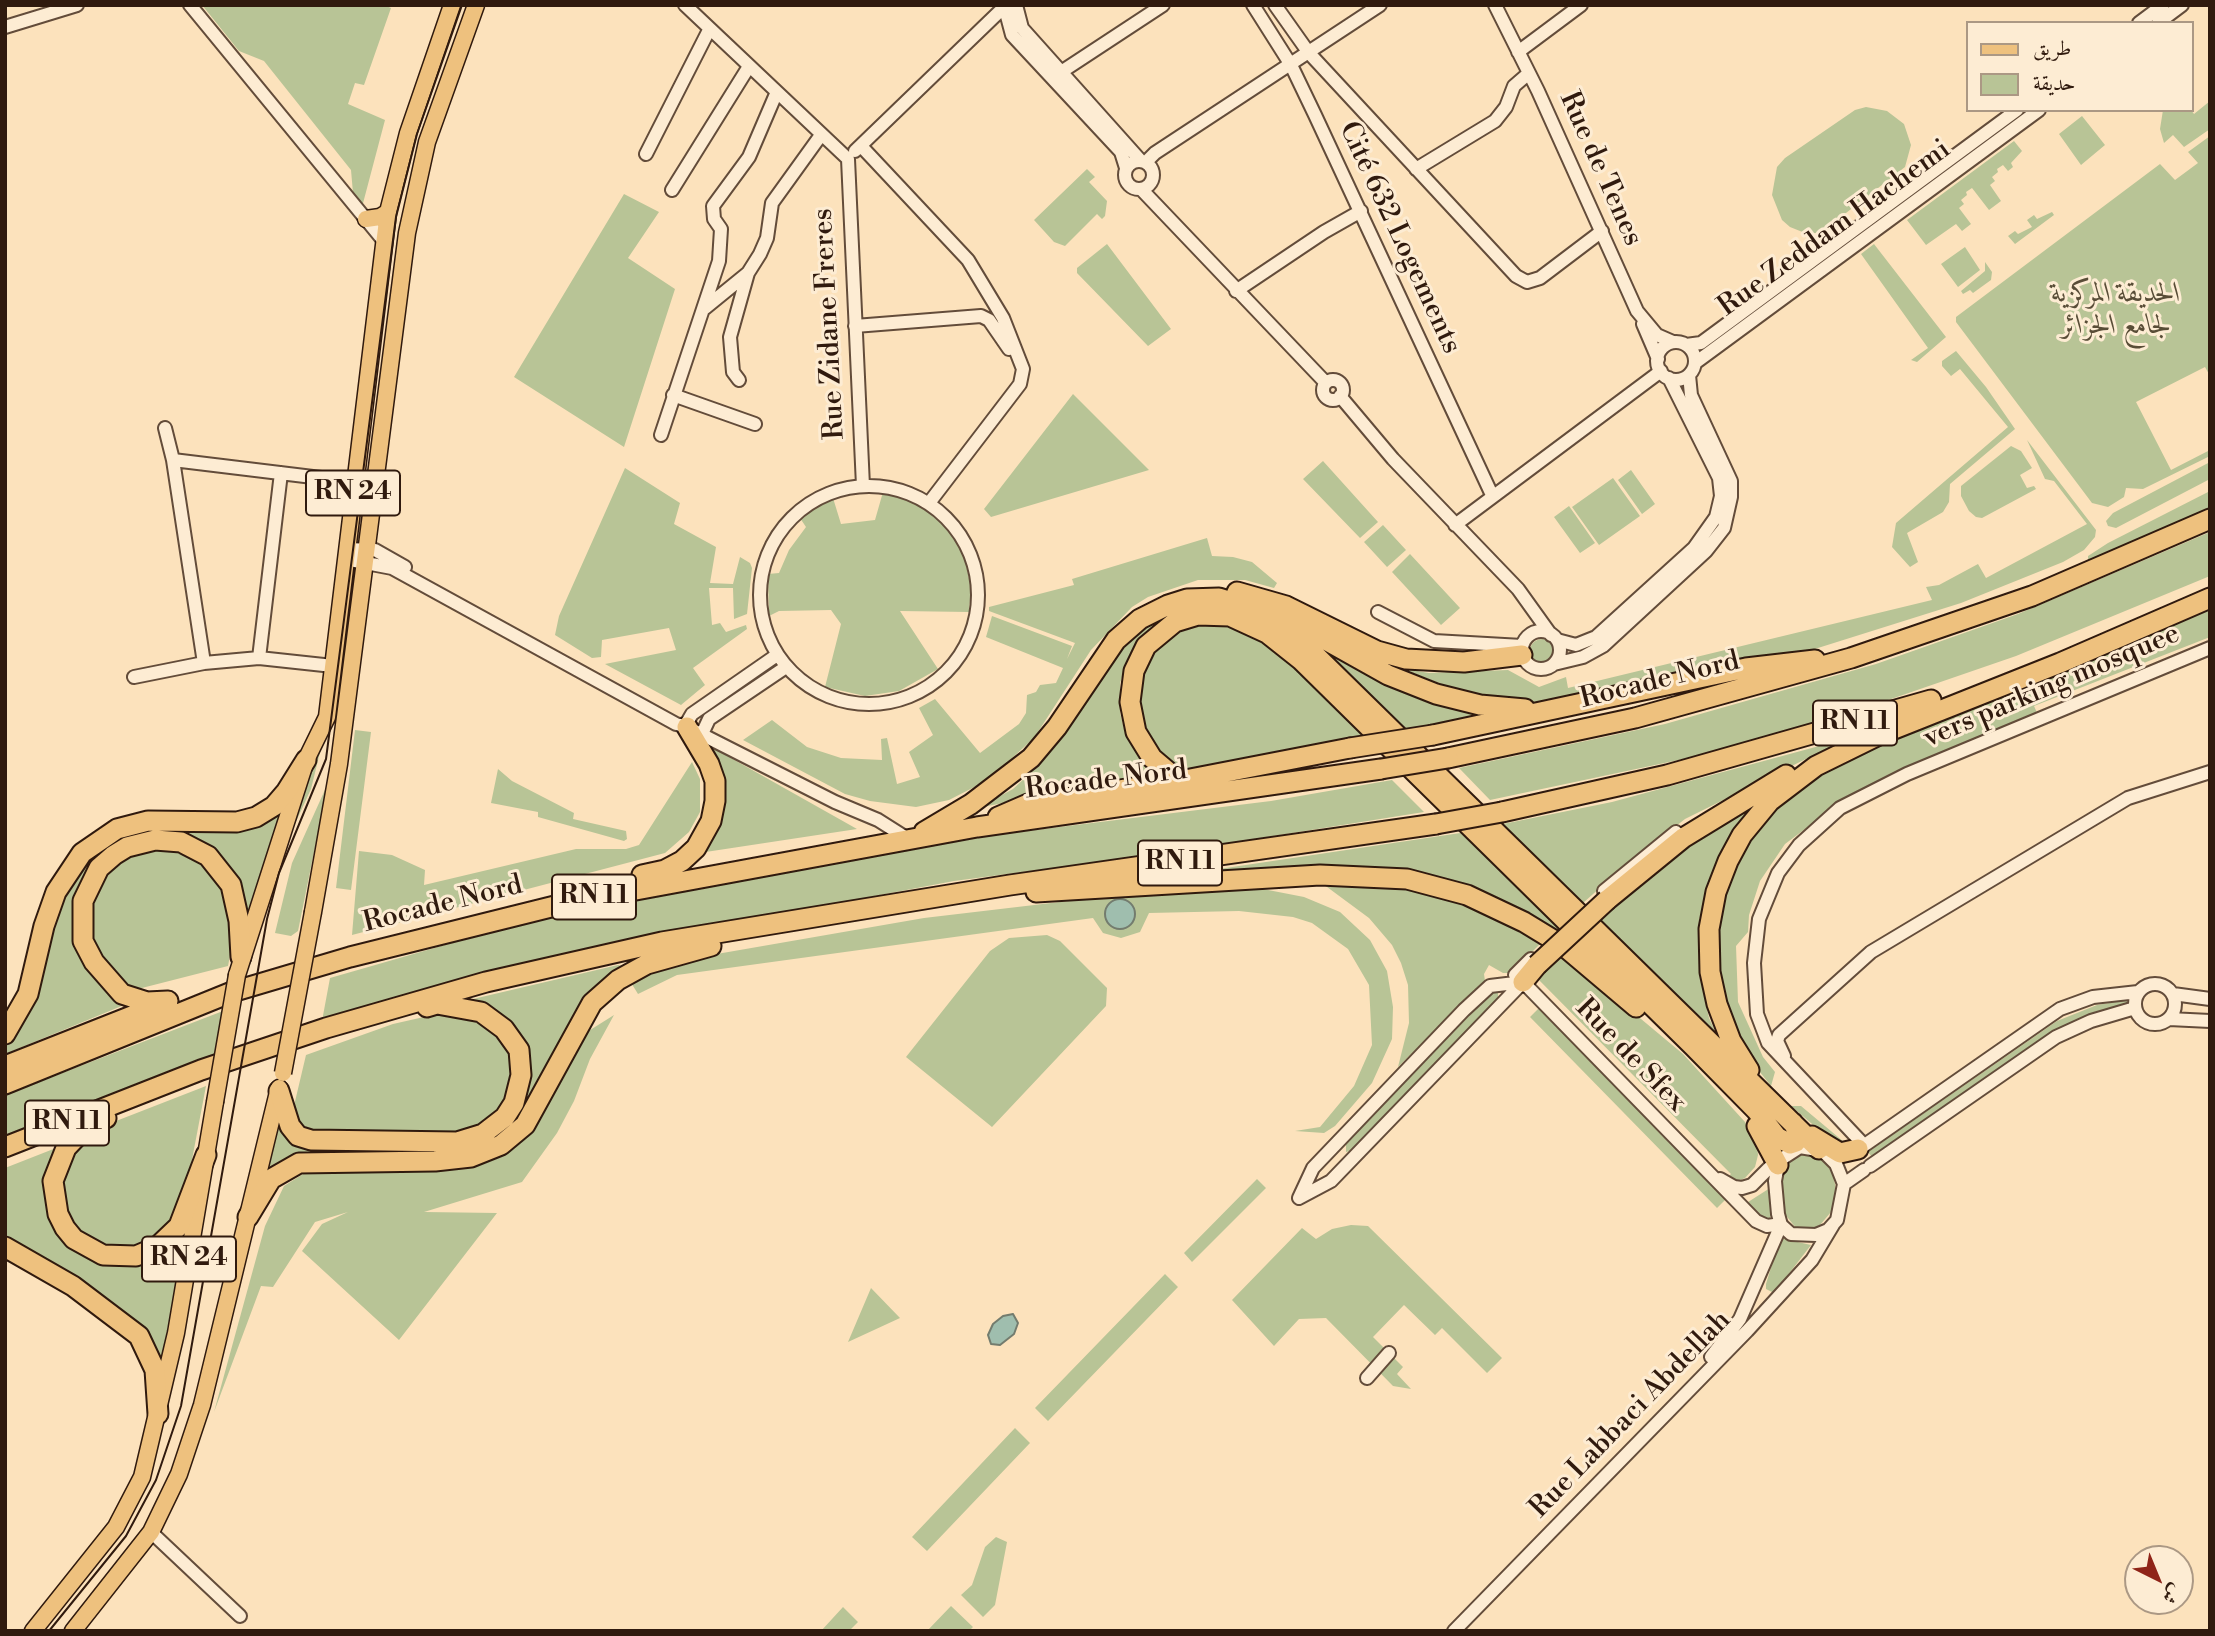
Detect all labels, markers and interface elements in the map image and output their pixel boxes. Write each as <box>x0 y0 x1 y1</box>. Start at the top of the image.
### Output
legend <box>1966 21 2194 112</box>
text: طريق <box>2033 36 2071 62</box>
text: حديقة <box>2033 71 2076 97</box>
street label: Rue de Tenes <box>1551 87 1649 251</box>
street label: Cité 632 Logements <box>1331 117 1467 359</box>
street label: Rue Zeddam Hachemi <box>1712 133 1958 325</box>
street label: Rue Zidane Freres <box>807 207 853 441</box>
park label: الحديقة المركزية لجامع الجزائر <box>2051 277 2181 343</box>
road number: RN 24 <box>306 471 400 516</box>
street label: vers parking mosquee <box>1919 618 2185 756</box>
street label: Rocade Nord <box>1577 645 1743 717</box>
road number: RN 11 <box>1813 701 1897 746</box>
street label: Rocade Nord <box>1023 754 1189 808</box>
road number: RN 11 <box>1138 841 1222 886</box>
street label: Rocade Nord <box>360 869 526 941</box>
road number: RN 11 <box>552 874 636 920</box>
street label: Rue de Sfex <box>1568 992 1692 1120</box>
road number: RN 11 <box>25 1100 109 1146</box>
road number: RN 24 <box>142 1236 236 1282</box>
street label: Rue Labbaci Abdellah <box>1523 1304 1739 1526</box>
north arrow <box>2124 1545 2194 1615</box>
text: ش <box>2157 1579 2187 1609</box>

